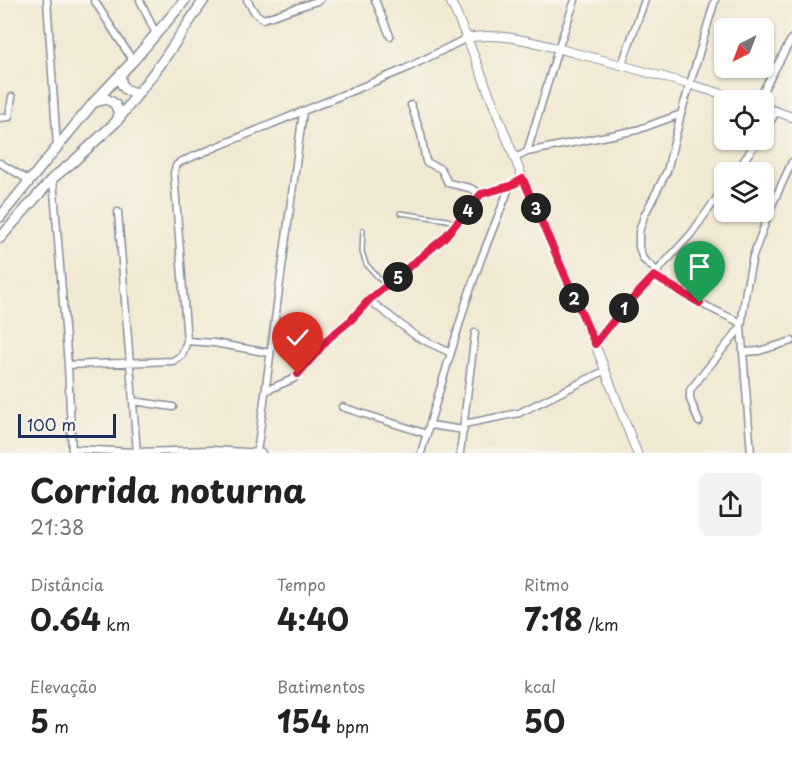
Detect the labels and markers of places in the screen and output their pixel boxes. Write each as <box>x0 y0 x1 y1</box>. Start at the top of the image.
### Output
pin: 3 <box>521 193 551 223</box>
pin: 4 <box>453 195 483 225</box>
pin <box>674 241 725 303</box>
pin: 5 <box>383 262 413 292</box>
pin: 2 <box>559 283 589 313</box>
pin: 1 <box>609 293 639 323</box>
pin <box>272 312 323 374</box>

